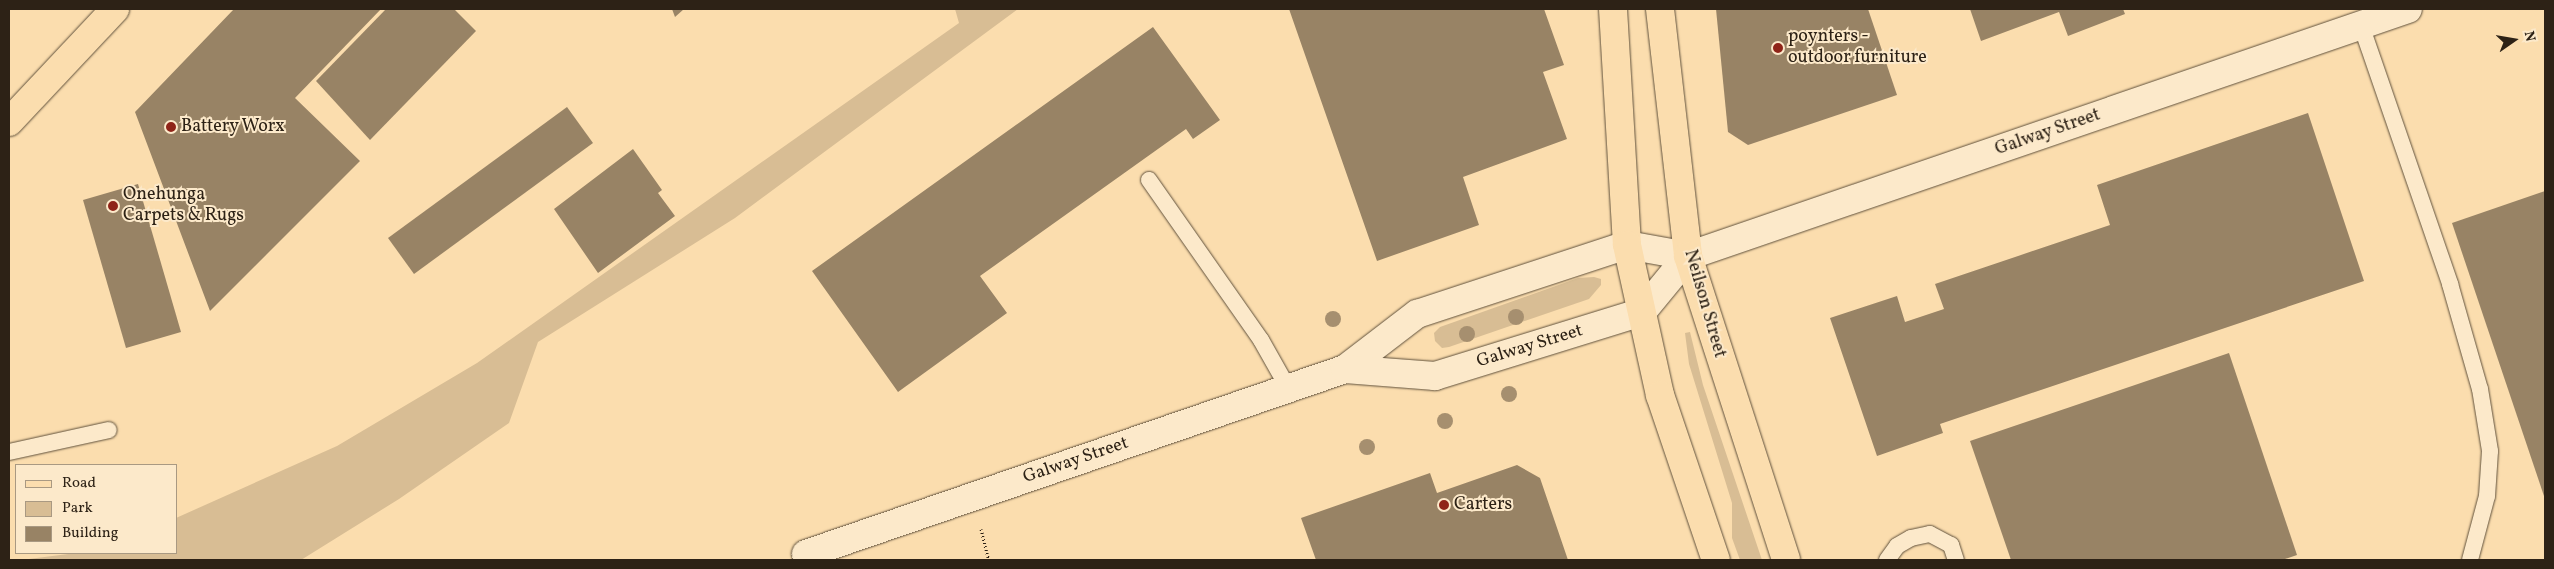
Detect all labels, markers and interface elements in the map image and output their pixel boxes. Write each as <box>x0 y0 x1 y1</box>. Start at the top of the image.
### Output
north arrow <box>2489 15 2539 65</box>
place label: poynters - outdoor furniture <box>1788 27 1927 70</box>
text: N <box>2519 29 2540 44</box>
marker: poynters - outdoor furniture <box>1772 42 1784 54</box>
street label: Galway Street <box>1992 105 2104 161</box>
place label: Battery Worx <box>181 116 286 138</box>
marker: Battery Worx <box>165 121 177 133</box>
place label: Onehunga Carpets & Rugs <box>123 185 244 228</box>
marker: Onehunga Carpets & Rugs <box>107 200 119 212</box>
street label: Neilson Street <box>1678 247 1730 361</box>
street label: Galway Street <box>1474 321 1586 373</box>
street label: Galway Street <box>1020 433 1132 489</box>
legend <box>15 464 178 554</box>
text: Road <box>62 473 96 494</box>
place label: Carters <box>1454 494 1512 516</box>
text: Park <box>62 498 93 519</box>
marker: Carters <box>1438 499 1450 511</box>
text: Building <box>62 523 118 544</box>

